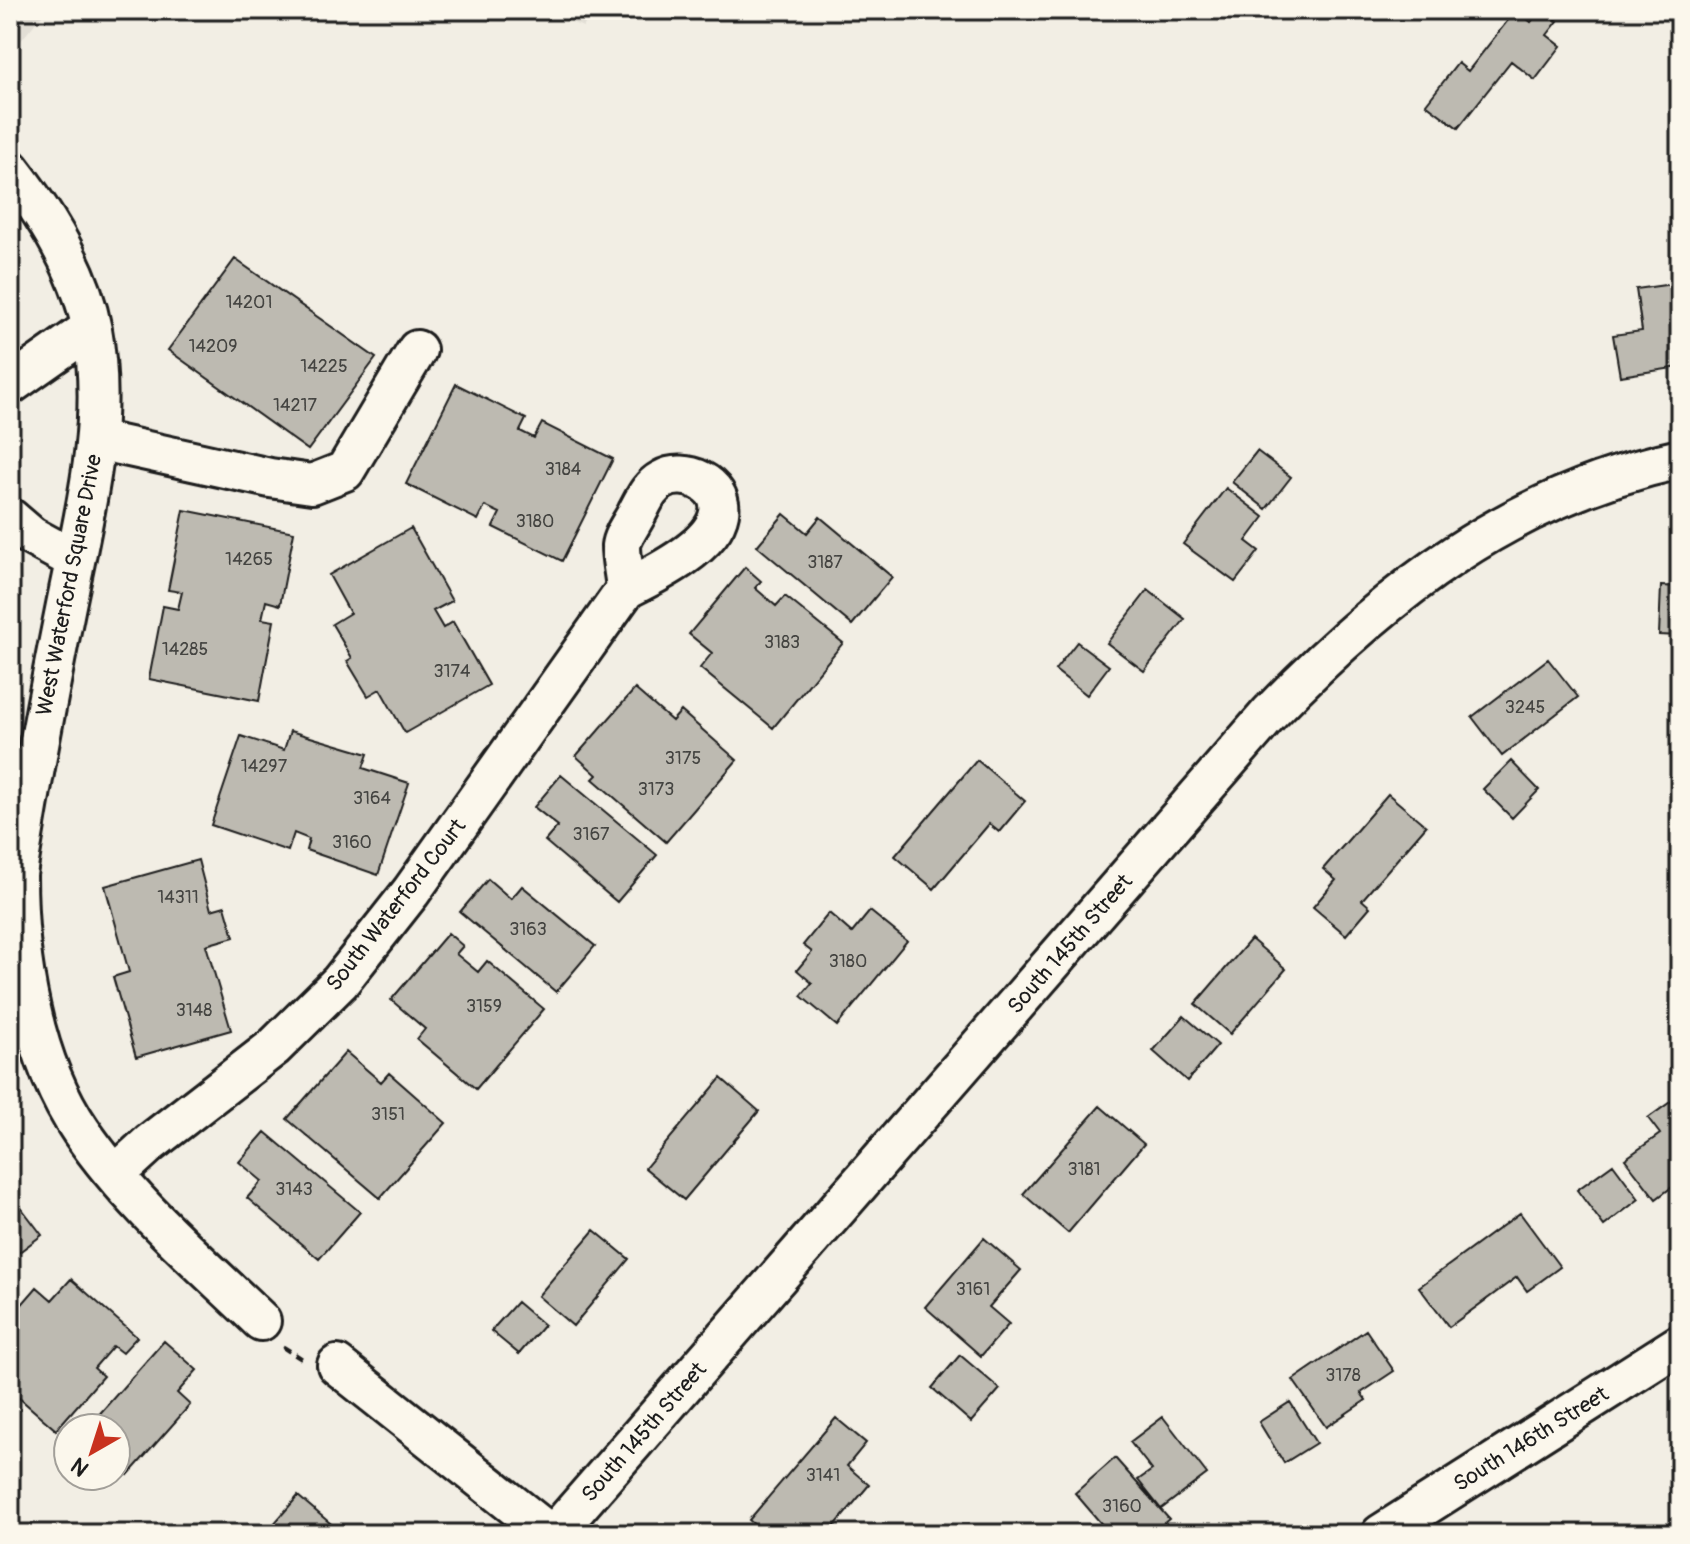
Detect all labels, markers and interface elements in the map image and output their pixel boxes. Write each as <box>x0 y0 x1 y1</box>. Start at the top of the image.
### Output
house number: 14201 <box>226 291 272 314</box>
house number: 14209 <box>188 335 238 358</box>
house number: 14225 <box>300 355 348 378</box>
house number: 14217 <box>273 394 318 417</box>
street label: West Waterford Square Drive <box>30 452 108 718</box>
house number: 3184 <box>545 458 582 481</box>
house number: 3180 <box>516 510 554 533</box>
house number: 14265 <box>225 548 273 571</box>
house number: 3187 <box>807 551 843 574</box>
house number: 3183 <box>764 631 800 654</box>
house number: 14285 <box>162 638 208 661</box>
house number: 3174 <box>433 660 471 683</box>
house number: 3245 <box>1505 696 1545 719</box>
house number: 3175 <box>665 747 701 770</box>
house number: 14297 <box>241 755 288 778</box>
house number: 3173 <box>638 778 674 801</box>
house number: 3164 <box>353 787 392 810</box>
street label: South Waterford Court <box>320 813 472 997</box>
house number: 3167 <box>573 823 610 846</box>
house number: 3160 <box>332 831 372 854</box>
street label: South 145th Street <box>1002 868 1139 1020</box>
house number: 14311 <box>157 886 199 909</box>
house number: 3163 <box>509 918 547 941</box>
house number: 3180 <box>829 950 867 973</box>
house number: 3159 <box>466 995 502 1018</box>
house number: 3148 <box>176 999 212 1022</box>
house number: 3151 <box>371 1103 405 1126</box>
house number: 3181 <box>1067 1158 1101 1181</box>
house number: 3143 <box>275 1178 313 1201</box>
house number: 3161 <box>956 1278 990 1301</box>
street label: South 145th Street <box>576 1356 713 1508</box>
house number: 3178 <box>1325 1364 1361 1387</box>
street label: South 146th Street <box>1448 1380 1614 1498</box>
north arrow <box>52 1412 132 1492</box>
text: N <box>65 1451 95 1482</box>
house number: 3141 <box>806 1464 840 1487</box>
house number: 3160 <box>1102 1495 1142 1518</box>

